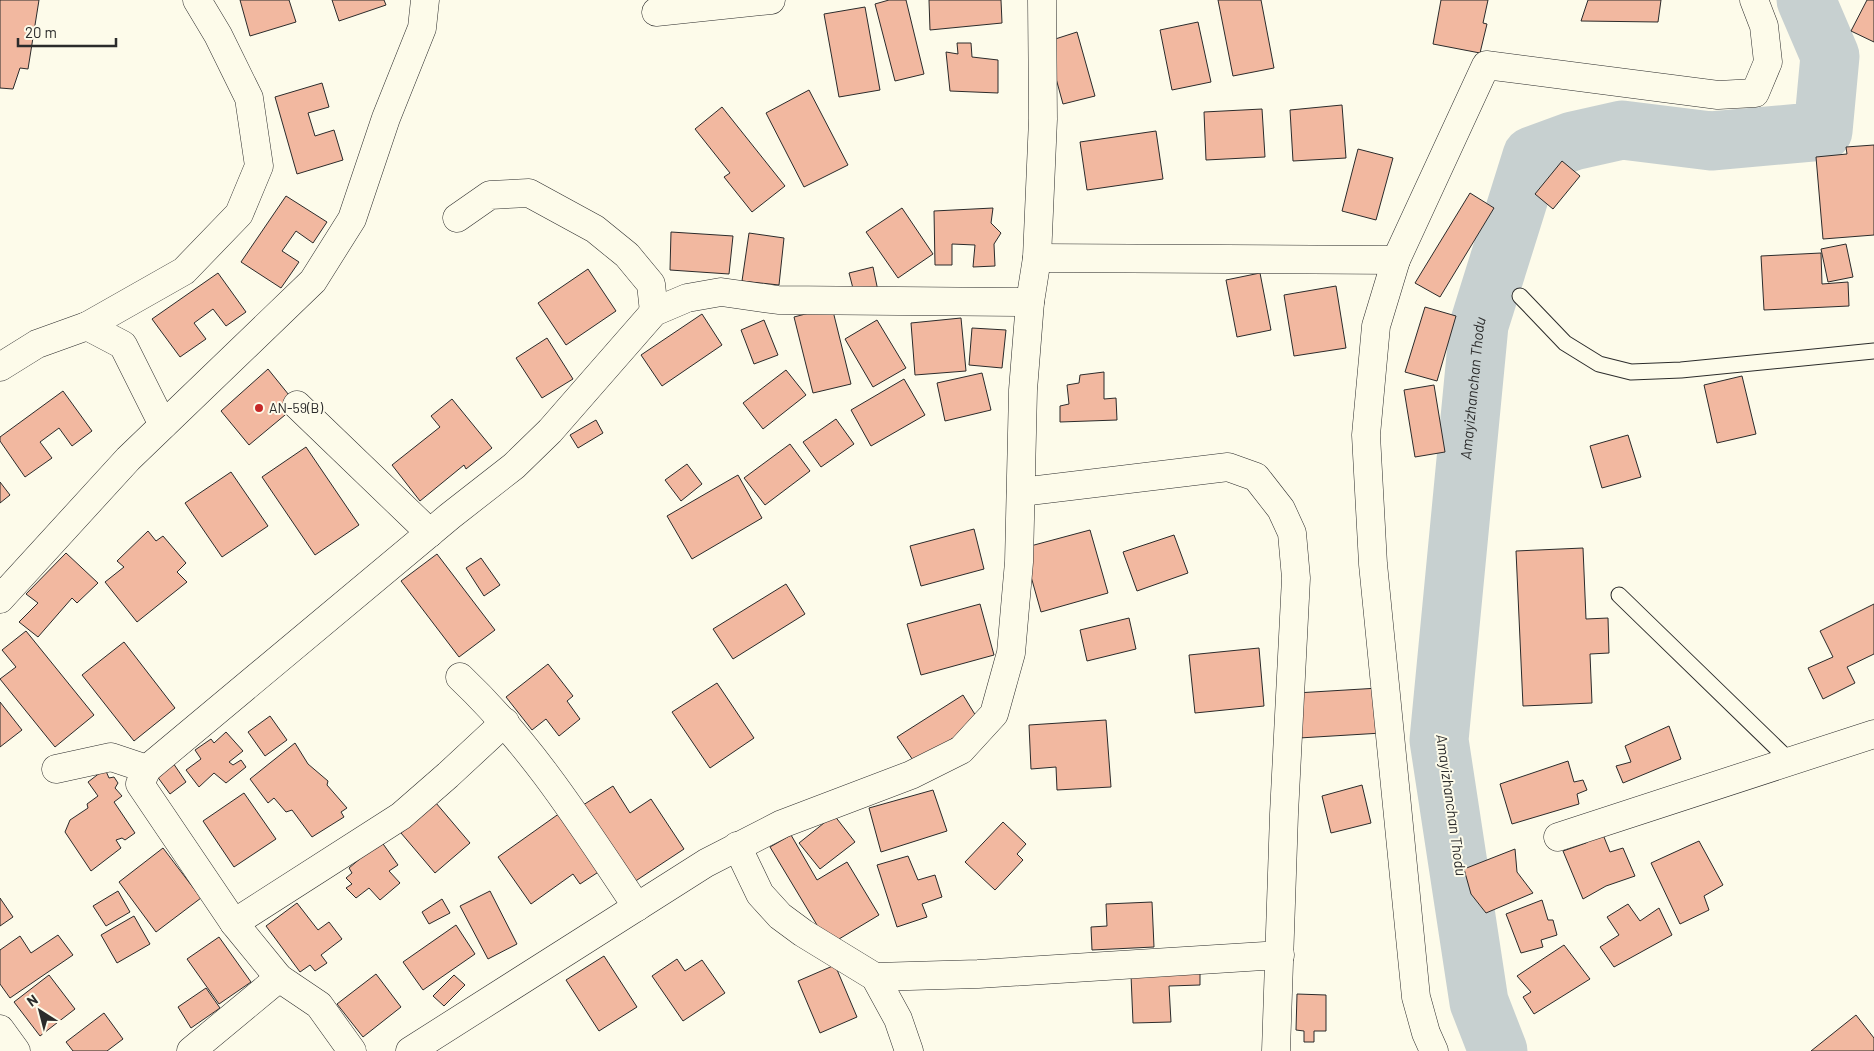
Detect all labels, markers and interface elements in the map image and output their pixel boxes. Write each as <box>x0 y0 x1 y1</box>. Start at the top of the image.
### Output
scale bar <box>18 15 115 47</box>
text: 20 m <box>25 23 57 41</box>
water label: Amayizhanchan Thodu <box>1456 314 1489 460</box>
place label: AN-59(B) <box>269 399 323 416</box>
marker: AN-59(B) <box>253 402 265 414</box>
water label: Amayizhanchan Thodu <box>1433 733 1471 877</box>
north arrow <box>15 986 65 1036</box>
text: N <box>23 990 41 1010</box>

